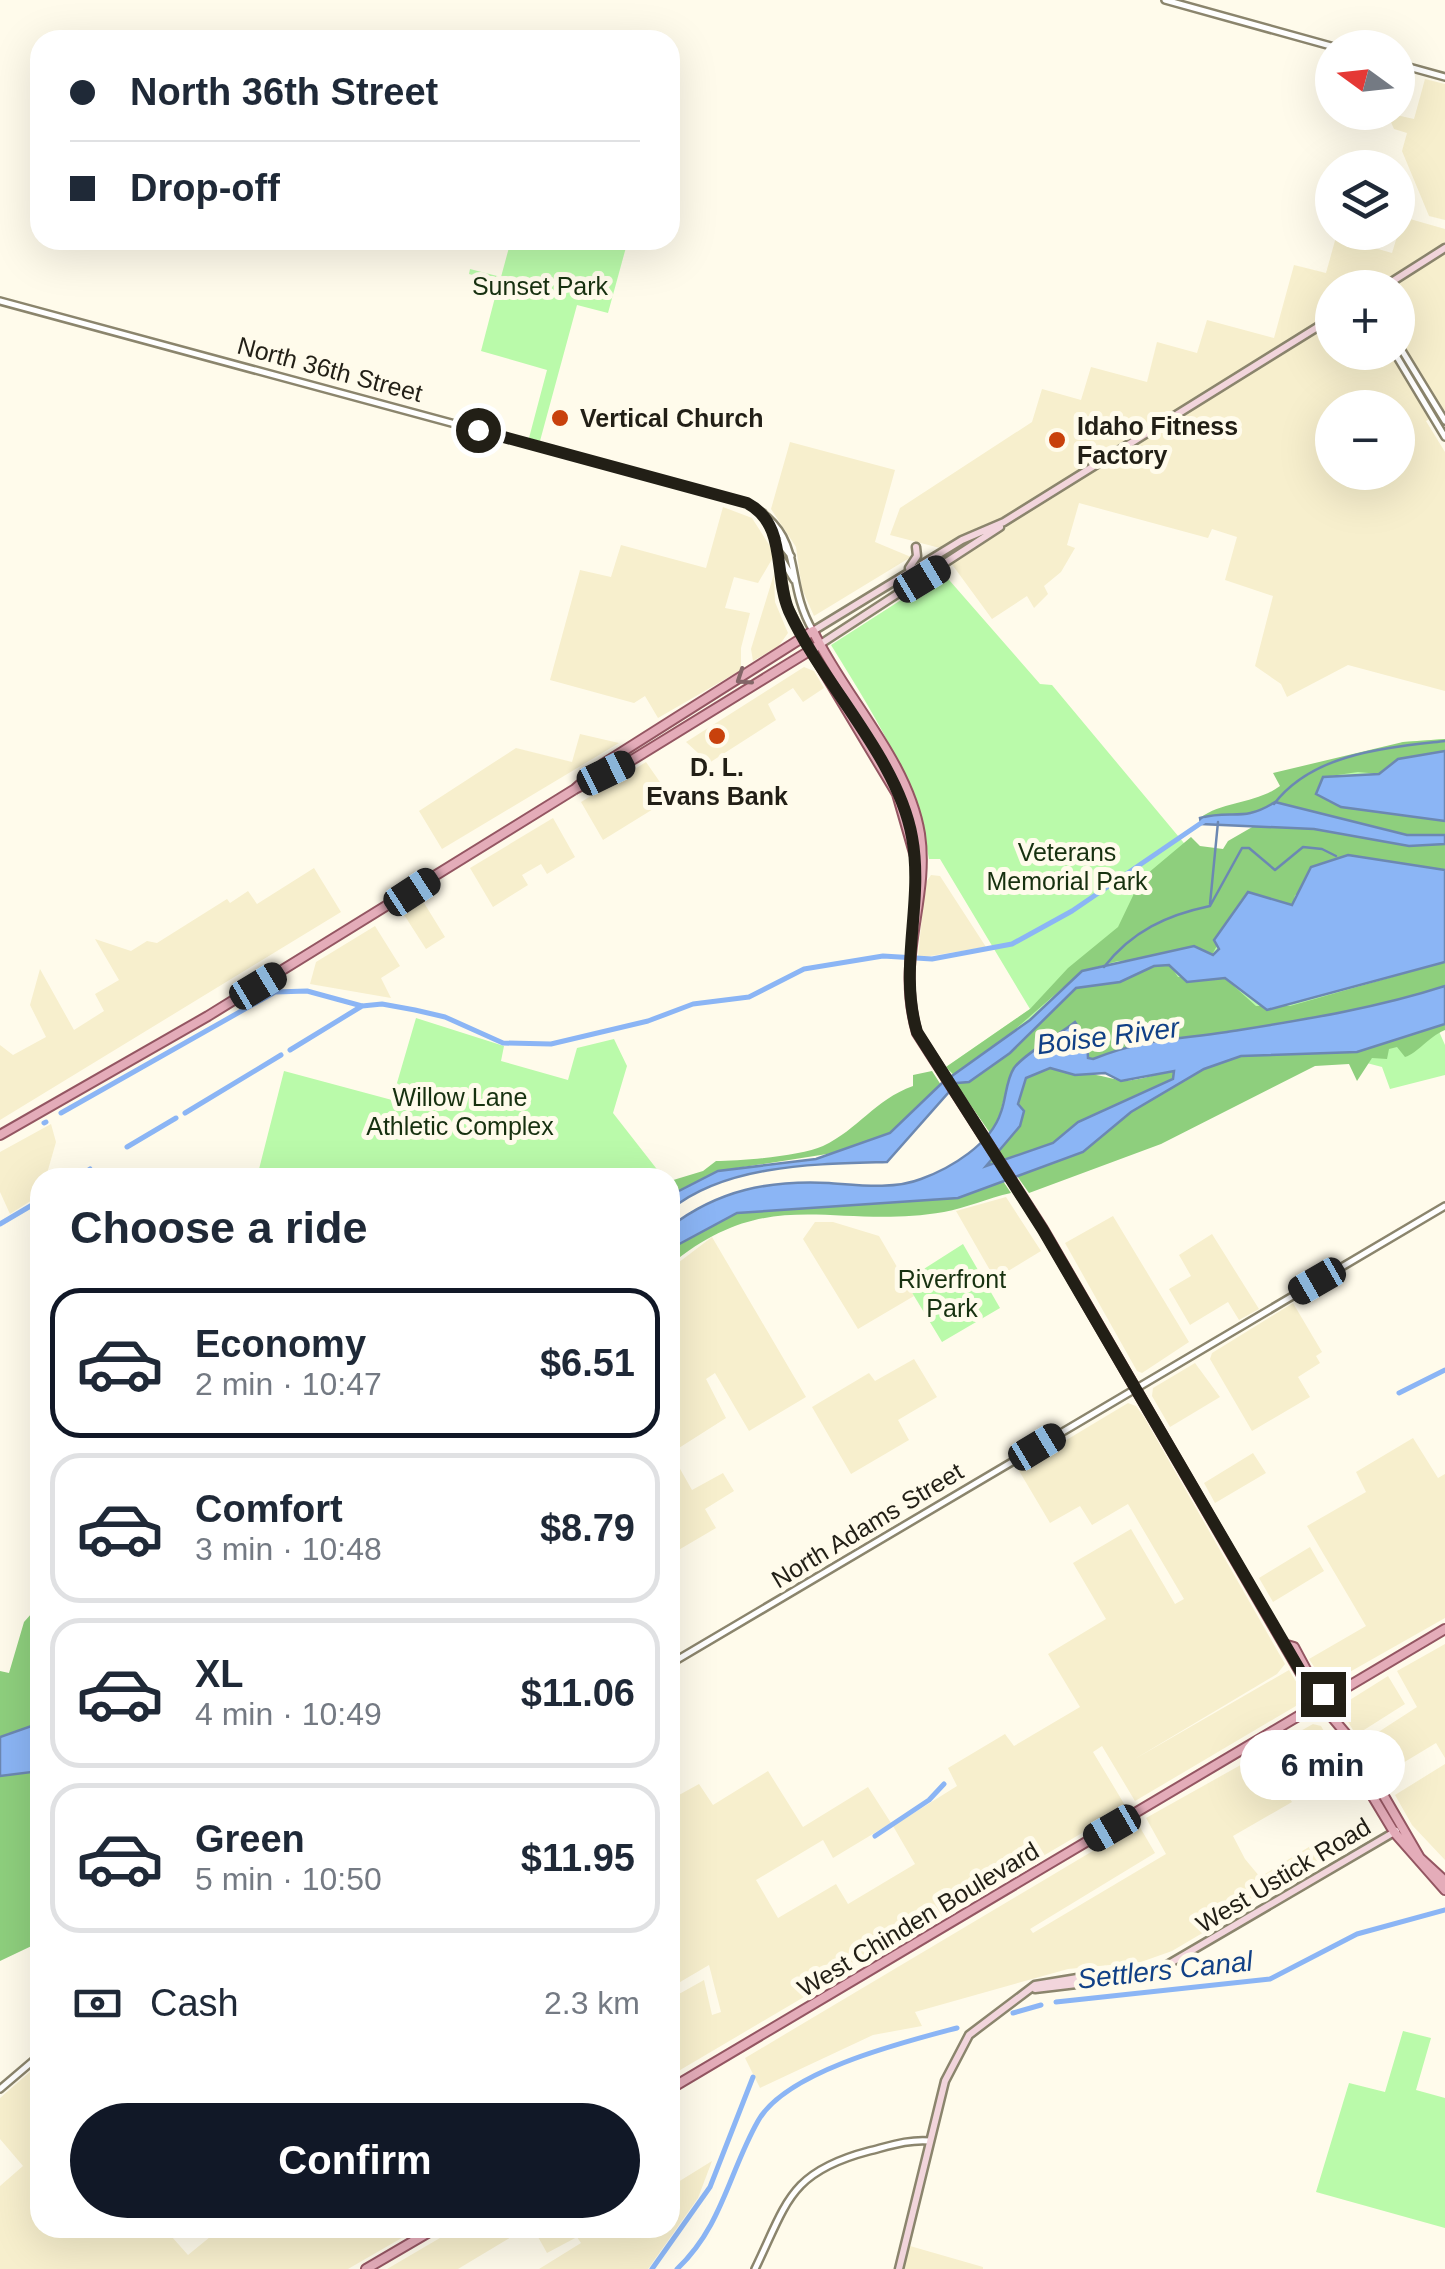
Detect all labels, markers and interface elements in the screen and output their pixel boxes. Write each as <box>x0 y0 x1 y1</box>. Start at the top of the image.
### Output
north arrow <box>1315 30 1415 130</box>
map controls <box>1315 30 1415 490</box>
text: North 36th Street <box>130 71 438 113</box>
button: layers <box>1315 150 1415 250</box>
text: Drop-off <box>130 167 280 209</box>
button: + <box>1315 270 1415 370</box>
park label: Sunset Park <box>472 272 609 300</box>
street label: North 36th Street <box>234 331 426 407</box>
button: − <box>1315 390 1415 490</box>
place label: Vertical Church <box>580 404 763 432</box>
marker: Vertical Church <box>549 407 571 429</box>
route start <box>456 408 501 453</box>
place label: Idaho Fitness Factory <box>1077 412 1238 469</box>
marker: Idaho Fitness Factory <box>1046 429 1068 451</box>
car <box>889 551 955 607</box>
one-way arrow <box>735 666 754 684</box>
marker: D. L. Evans Bank <box>706 725 728 747</box>
car <box>572 746 640 800</box>
place label: D. L. Evans Bank <box>646 753 788 810</box>
park label: Veterans Memorial Park <box>986 838 1148 895</box>
car <box>379 863 445 921</box>
car <box>225 958 291 1014</box>
water label: Boise River <box>1035 1012 1183 1060</box>
park label: Willow Lane Athletic Complex <box>366 1083 554 1140</box>
text: Choose a ride <box>70 1202 368 1253</box>
car <box>1284 1253 1350 1309</box>
park label: Riverfront Park <box>898 1265 1006 1322</box>
icon: car <box>75 1318 165 1408</box>
text: Economy <box>195 1323 366 1365</box>
text: $6.51 <box>540 1342 635 1384</box>
text: 2 min · 10:47 <box>195 1366 382 1402</box>
car <box>1004 1419 1070 1475</box>
street label: North Adams Street <box>766 1457 968 1593</box>
icon: car <box>75 1483 165 1573</box>
text: Comfort <box>195 1488 343 1530</box>
text: $8.79 <box>540 1507 635 1549</box>
text: 3 min · 10:48 <box>195 1531 382 1567</box>
icon: car <box>75 1648 165 1738</box>
text: XL <box>195 1653 244 1695</box>
text: $11.06 <box>521 1672 635 1714</box>
route end <box>1301 1672 1346 1717</box>
text: 4 min · 10:49 <box>195 1696 382 1732</box>
callout: 6 min <box>1240 1729 1406 1799</box>
text: 6 min <box>1281 1747 1364 1783</box>
car <box>1079 1800 1145 1856</box>
street label: West Ustick Road <box>1191 1812 1375 1938</box>
icon: car <box>75 1813 165 1903</box>
text: Green <box>195 1818 305 1860</box>
street label: West Chinden Boulevard <box>792 1836 1044 2002</box>
text: $11.95 <box>521 1837 635 1879</box>
text: 5 min · 10:50 <box>195 1861 382 1897</box>
water label: Settlers Canal <box>1076 1945 1255 1995</box>
icon: cash <box>70 1976 125 2031</box>
text: Cash <box>150 1982 239 2024</box>
text: 2.3 km <box>544 1985 640 2021</box>
button: Confirm <box>70 2103 640 2218</box>

